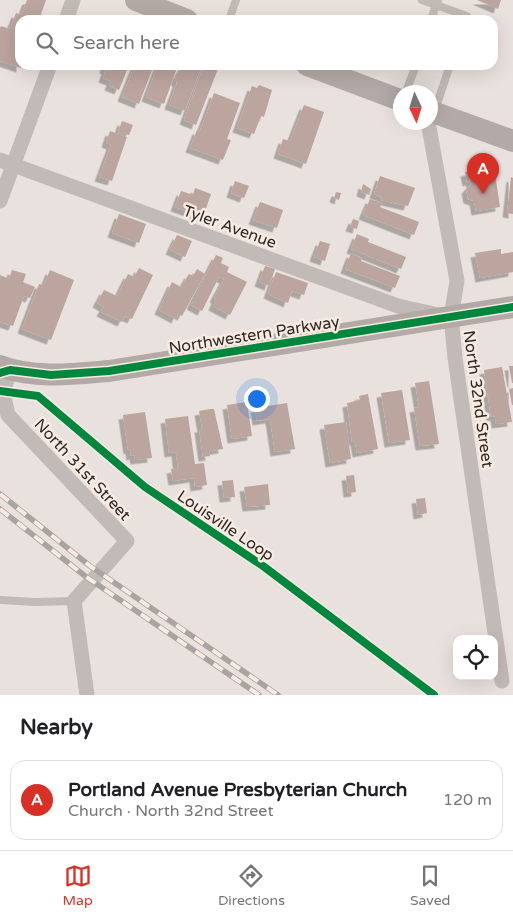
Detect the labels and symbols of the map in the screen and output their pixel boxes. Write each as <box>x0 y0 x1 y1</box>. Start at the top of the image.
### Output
north arrow <box>393 85 438 130</box>
pin: A <box>467 153 499 194</box>
street label: Tyler Avenue <box>180 201 279 253</box>
street label: Northwestern Parkway <box>167 312 341 358</box>
street label: North 32nd Street <box>458 329 498 469</box>
your location <box>244 386 270 412</box>
street label: North 31st Street <box>30 415 135 525</box>
street label: Louisville Loop <box>173 486 278 566</box>

